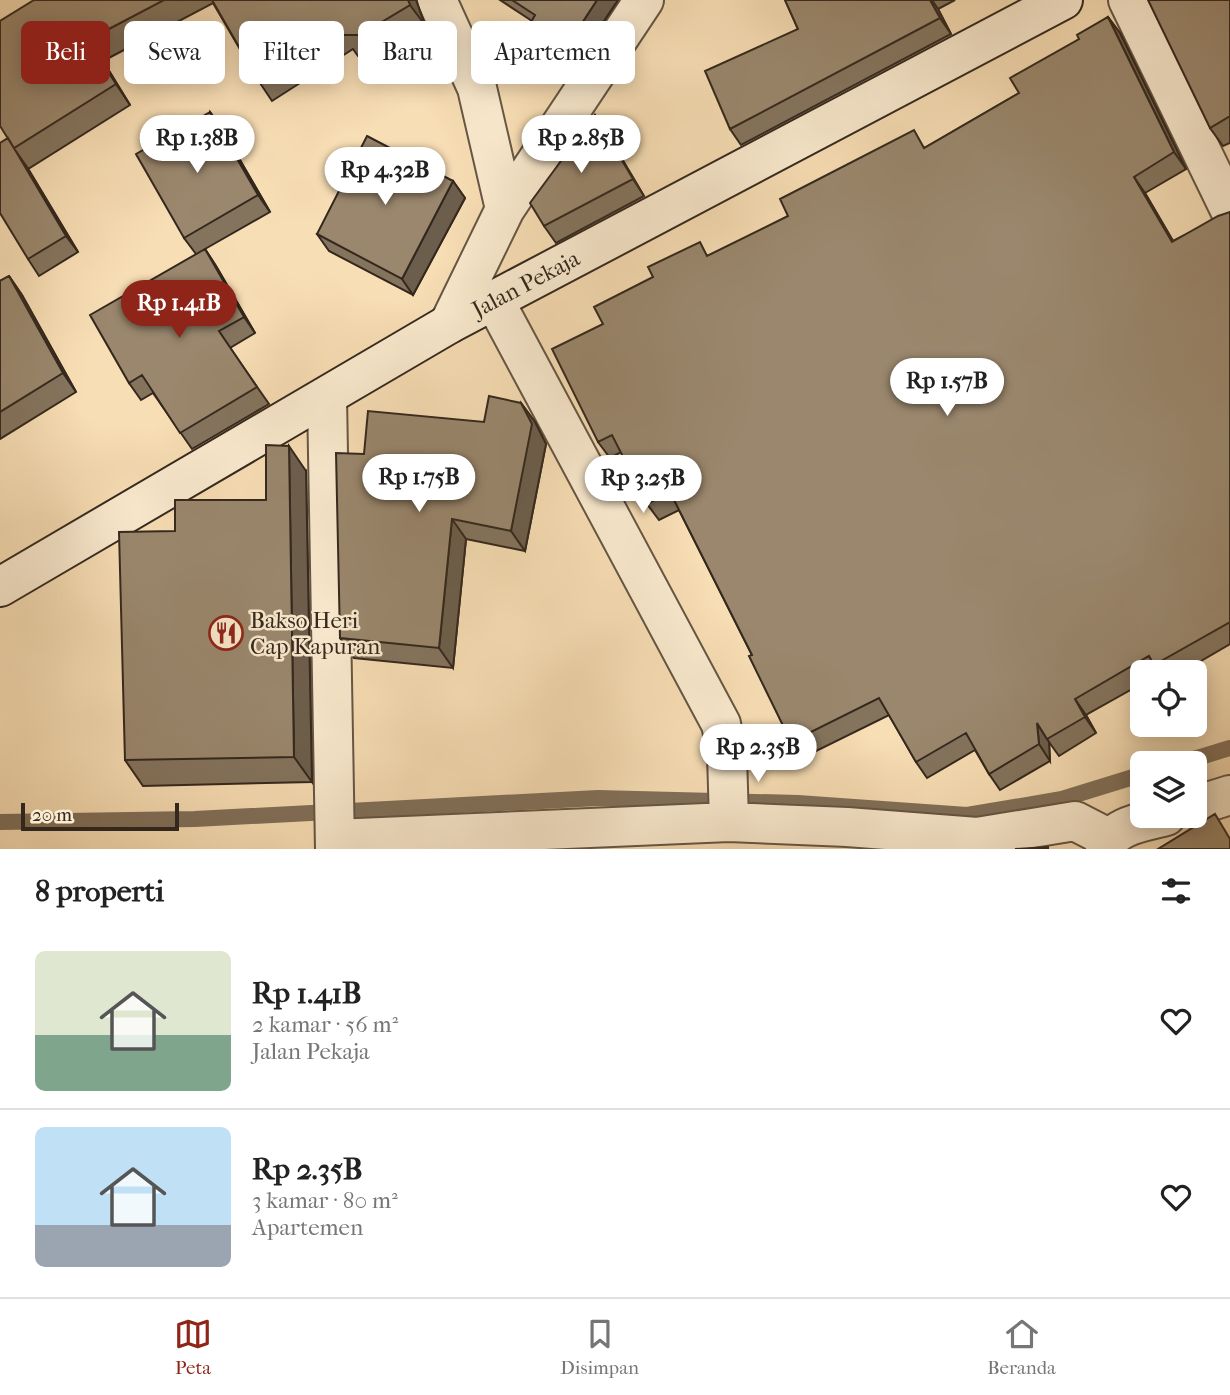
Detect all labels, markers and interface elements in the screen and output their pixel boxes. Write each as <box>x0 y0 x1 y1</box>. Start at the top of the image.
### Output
chip: Beli <box>21 21 110 84</box>
chip: Sewa <box>124 21 225 84</box>
chip: Filter <box>239 21 344 84</box>
chip: Baru <box>358 21 457 84</box>
chip: Apartemen <box>471 21 635 84</box>
pin: Rp 1.38B <box>125 116 269 175</box>
pin: Rp 2.85B <box>509 116 653 175</box>
text: Rp 1.38B <box>156 124 238 151</box>
text: Rp 2.85B <box>538 124 624 151</box>
pin: Rp 4.32B <box>313 148 457 207</box>
text: Rp 4.32B <box>341 156 429 183</box>
street label: Jalan Pekaja <box>465 244 584 324</box>
pin: Rp 1.41B <box>107 280 251 340</box>
text: Rp 1.41B <box>137 289 221 316</box>
pin: Rp 1.57B <box>875 358 1019 418</box>
text: Rp 1.57B <box>906 367 988 394</box>
pin: Rp 1.75B <box>347 454 491 514</box>
pin: Rp 3.25B <box>571 456 715 515</box>
text: Rp 1.75B <box>378 463 460 490</box>
text: Rp 3.25B <box>601 464 685 491</box>
place label: Bakso Heri Cap Kapuran <box>250 607 381 660</box>
restaurant icon: Bakso Heri Cap Kapuran <box>207 614 245 652</box>
map controls <box>1130 660 1207 828</box>
button: locate <box>1130 660 1207 737</box>
pin: Rp 2.35B <box>686 724 830 784</box>
text: Rp 2.35B <box>716 733 800 760</box>
button: layers <box>1130 751 1207 828</box>
scale bar <box>21 800 178 832</box>
text: 20 m <box>32 804 72 826</box>
icon: filters <box>1157 872 1195 910</box>
text: 8 properti <box>35 874 164 909</box>
text: Rp 1.41B <box>252 976 362 1011</box>
icon: home <box>91 979 175 1063</box>
icon: heart <box>1157 1002 1195 1040</box>
text: 2 kamar · 56 m² <box>252 1011 398 1038</box>
text: Jalan Pekaja <box>252 1038 370 1065</box>
text: Rp 2.35B <box>252 1152 362 1187</box>
icon: home <box>91 1155 175 1239</box>
icon: heart <box>1157 1178 1195 1216</box>
text: 3 kamar · 80 m² <box>252 1187 398 1214</box>
text: Apartemen <box>252 1214 363 1241</box>
tab: Peta <box>174 1315 212 1379</box>
tab: Disimpan <box>560 1315 639 1379</box>
tab: Beranda <box>987 1315 1056 1379</box>

